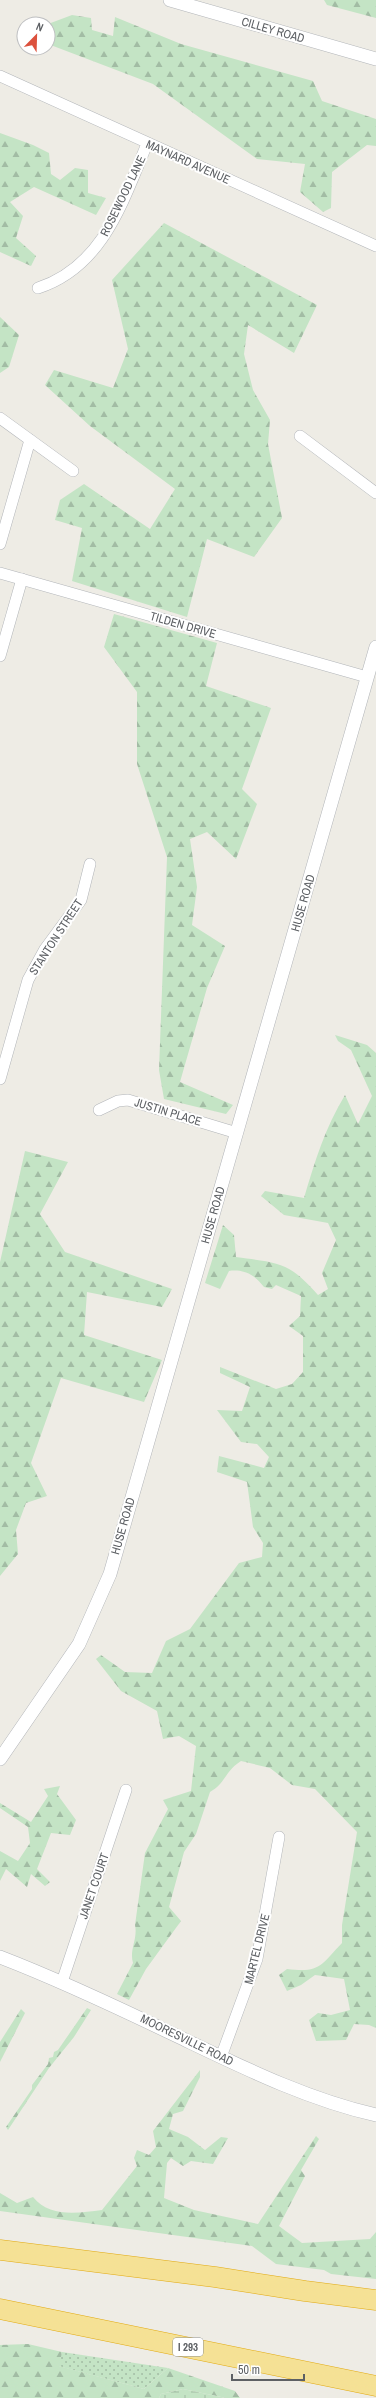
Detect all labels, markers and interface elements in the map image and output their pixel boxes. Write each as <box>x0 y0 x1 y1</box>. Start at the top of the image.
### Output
street label: CILLEY ROAD <box>240 13 306 47</box>
north arrow <box>16 16 56 56</box>
text: N <box>34 19 46 35</box>
street label: MAYNARD AVENUE <box>143 136 233 188</box>
street label: ROSEWOOD LANE <box>97 153 149 239</box>
street label: TILDEN DRIVE <box>148 608 218 642</box>
street label: HUSE ROAD <box>287 873 319 933</box>
street label: STANTON STREET <box>25 896 87 978</box>
street label: JUSTIN PLACE <box>132 1094 204 1130</box>
street label: HUSE ROAD <box>197 1185 229 1245</box>
street label: HUSE ROAD <box>107 1496 139 1556</box>
street label: JANET COURT <box>75 1851 113 1921</box>
street label: MARTEL DRIVE <box>241 1912 273 1986</box>
street label: MOORESVILLE ROAD <box>138 2011 236 2069</box>
road number: I 293 <box>173 2338 203 2356</box>
scale bar <box>232 2356 304 2382</box>
text: 50 m <box>238 2362 260 2378</box>

